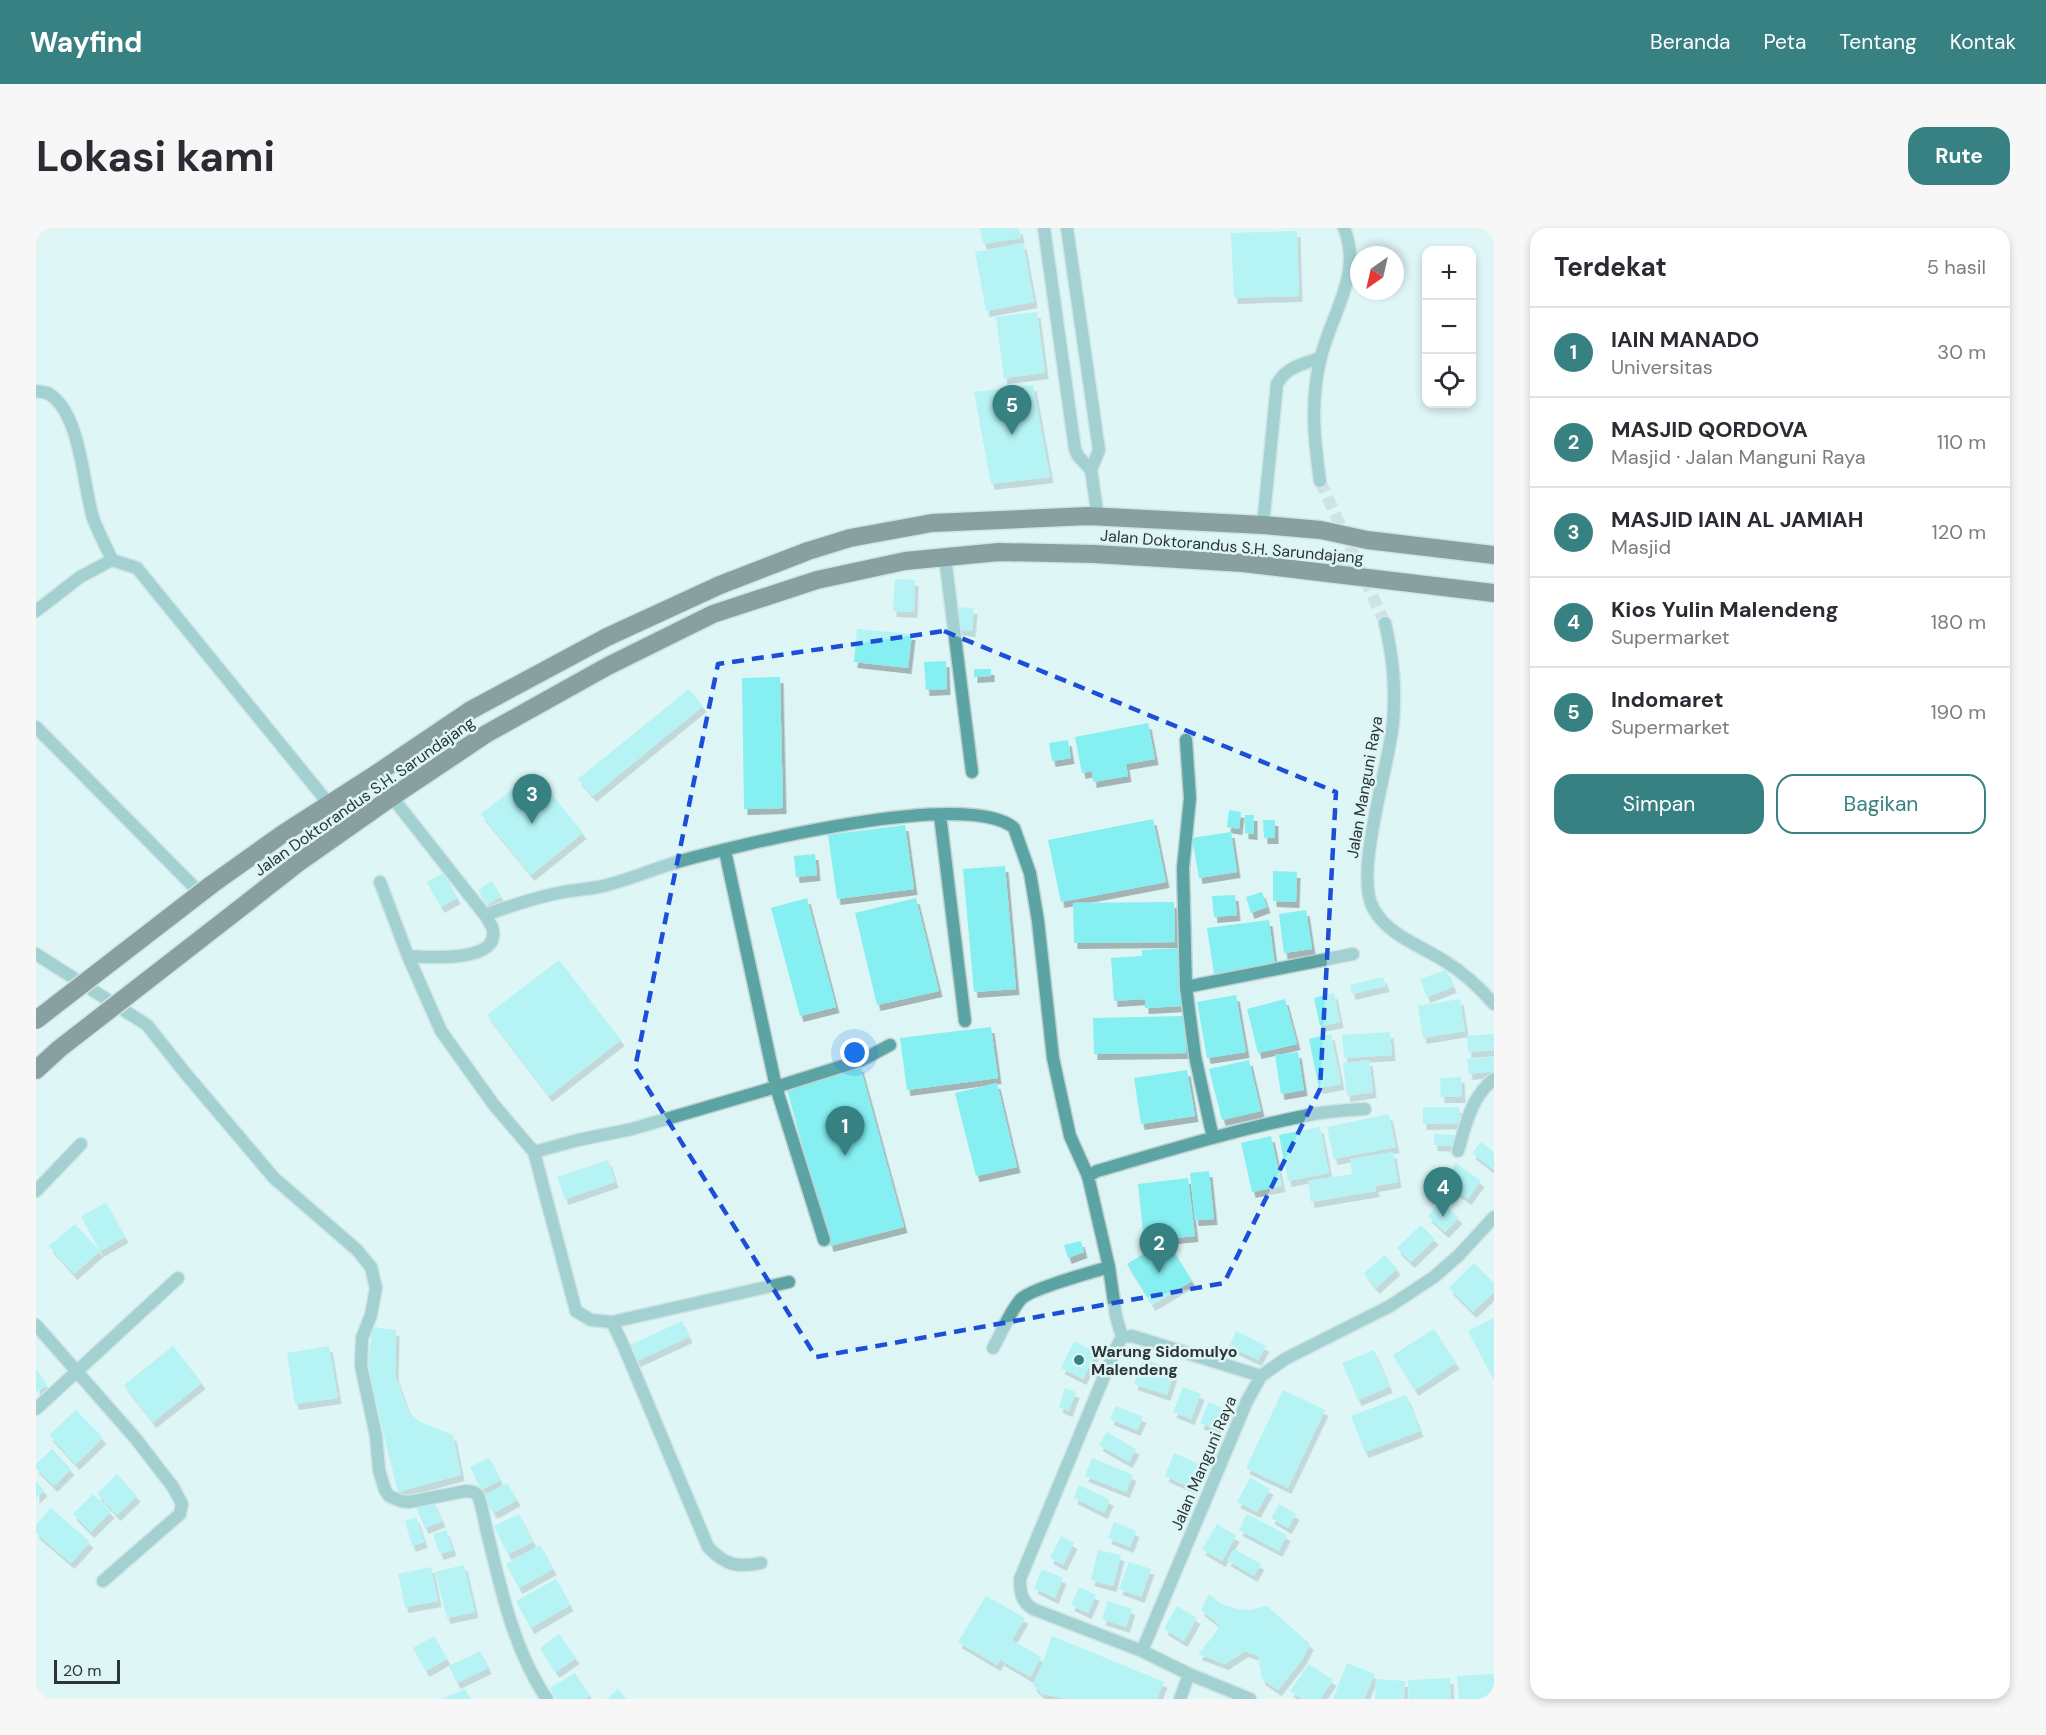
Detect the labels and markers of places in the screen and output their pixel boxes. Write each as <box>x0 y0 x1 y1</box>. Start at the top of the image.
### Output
pin: 5 <box>992 386 1032 435</box>
pin: 3 <box>512 774 552 824</box>
pin: 1 <box>826 1106 864 1156</box>
pin: 4 <box>1424 1168 1462 1217</box>
pin: 2 <box>1140 1224 1178 1273</box>
place label: Warung Sidomulyo Malendeng <box>1091 1341 1238 1380</box>
marker: Warung Sidomulyo Malendeng <box>1072 1353 1086 1367</box>

